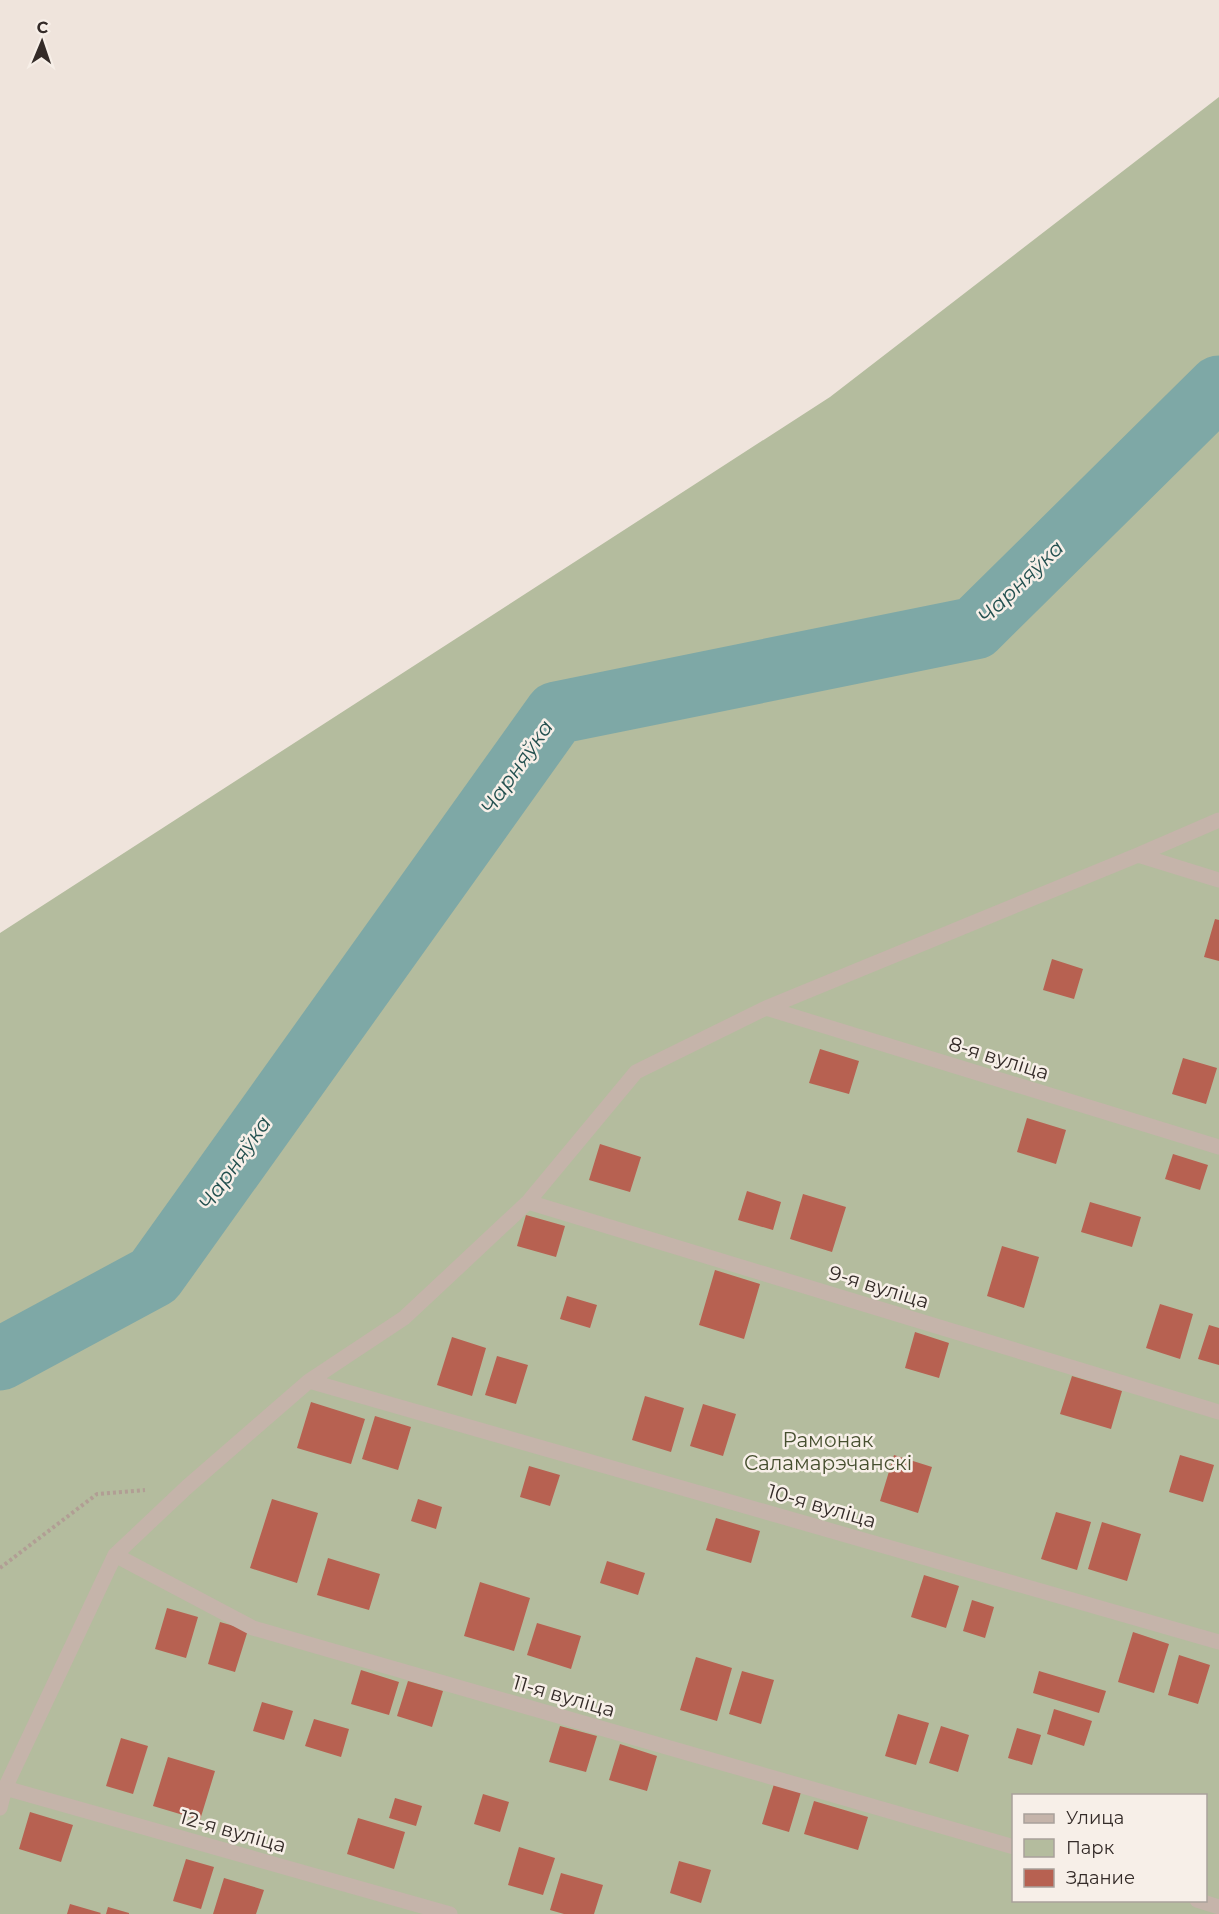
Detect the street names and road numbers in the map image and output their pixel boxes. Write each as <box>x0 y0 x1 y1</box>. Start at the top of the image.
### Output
street label: 8-я вуліца <box>946 1031 1052 1085</box>
street label: 9-я вуліца <box>826 1260 932 1314</box>
street label: 10-я вуліца <box>765 1479 879 1533</box>
street label: 11-я вуліца <box>510 1670 618 1722</box>
street label: 12-я вуліца <box>177 1804 289 1858</box>

